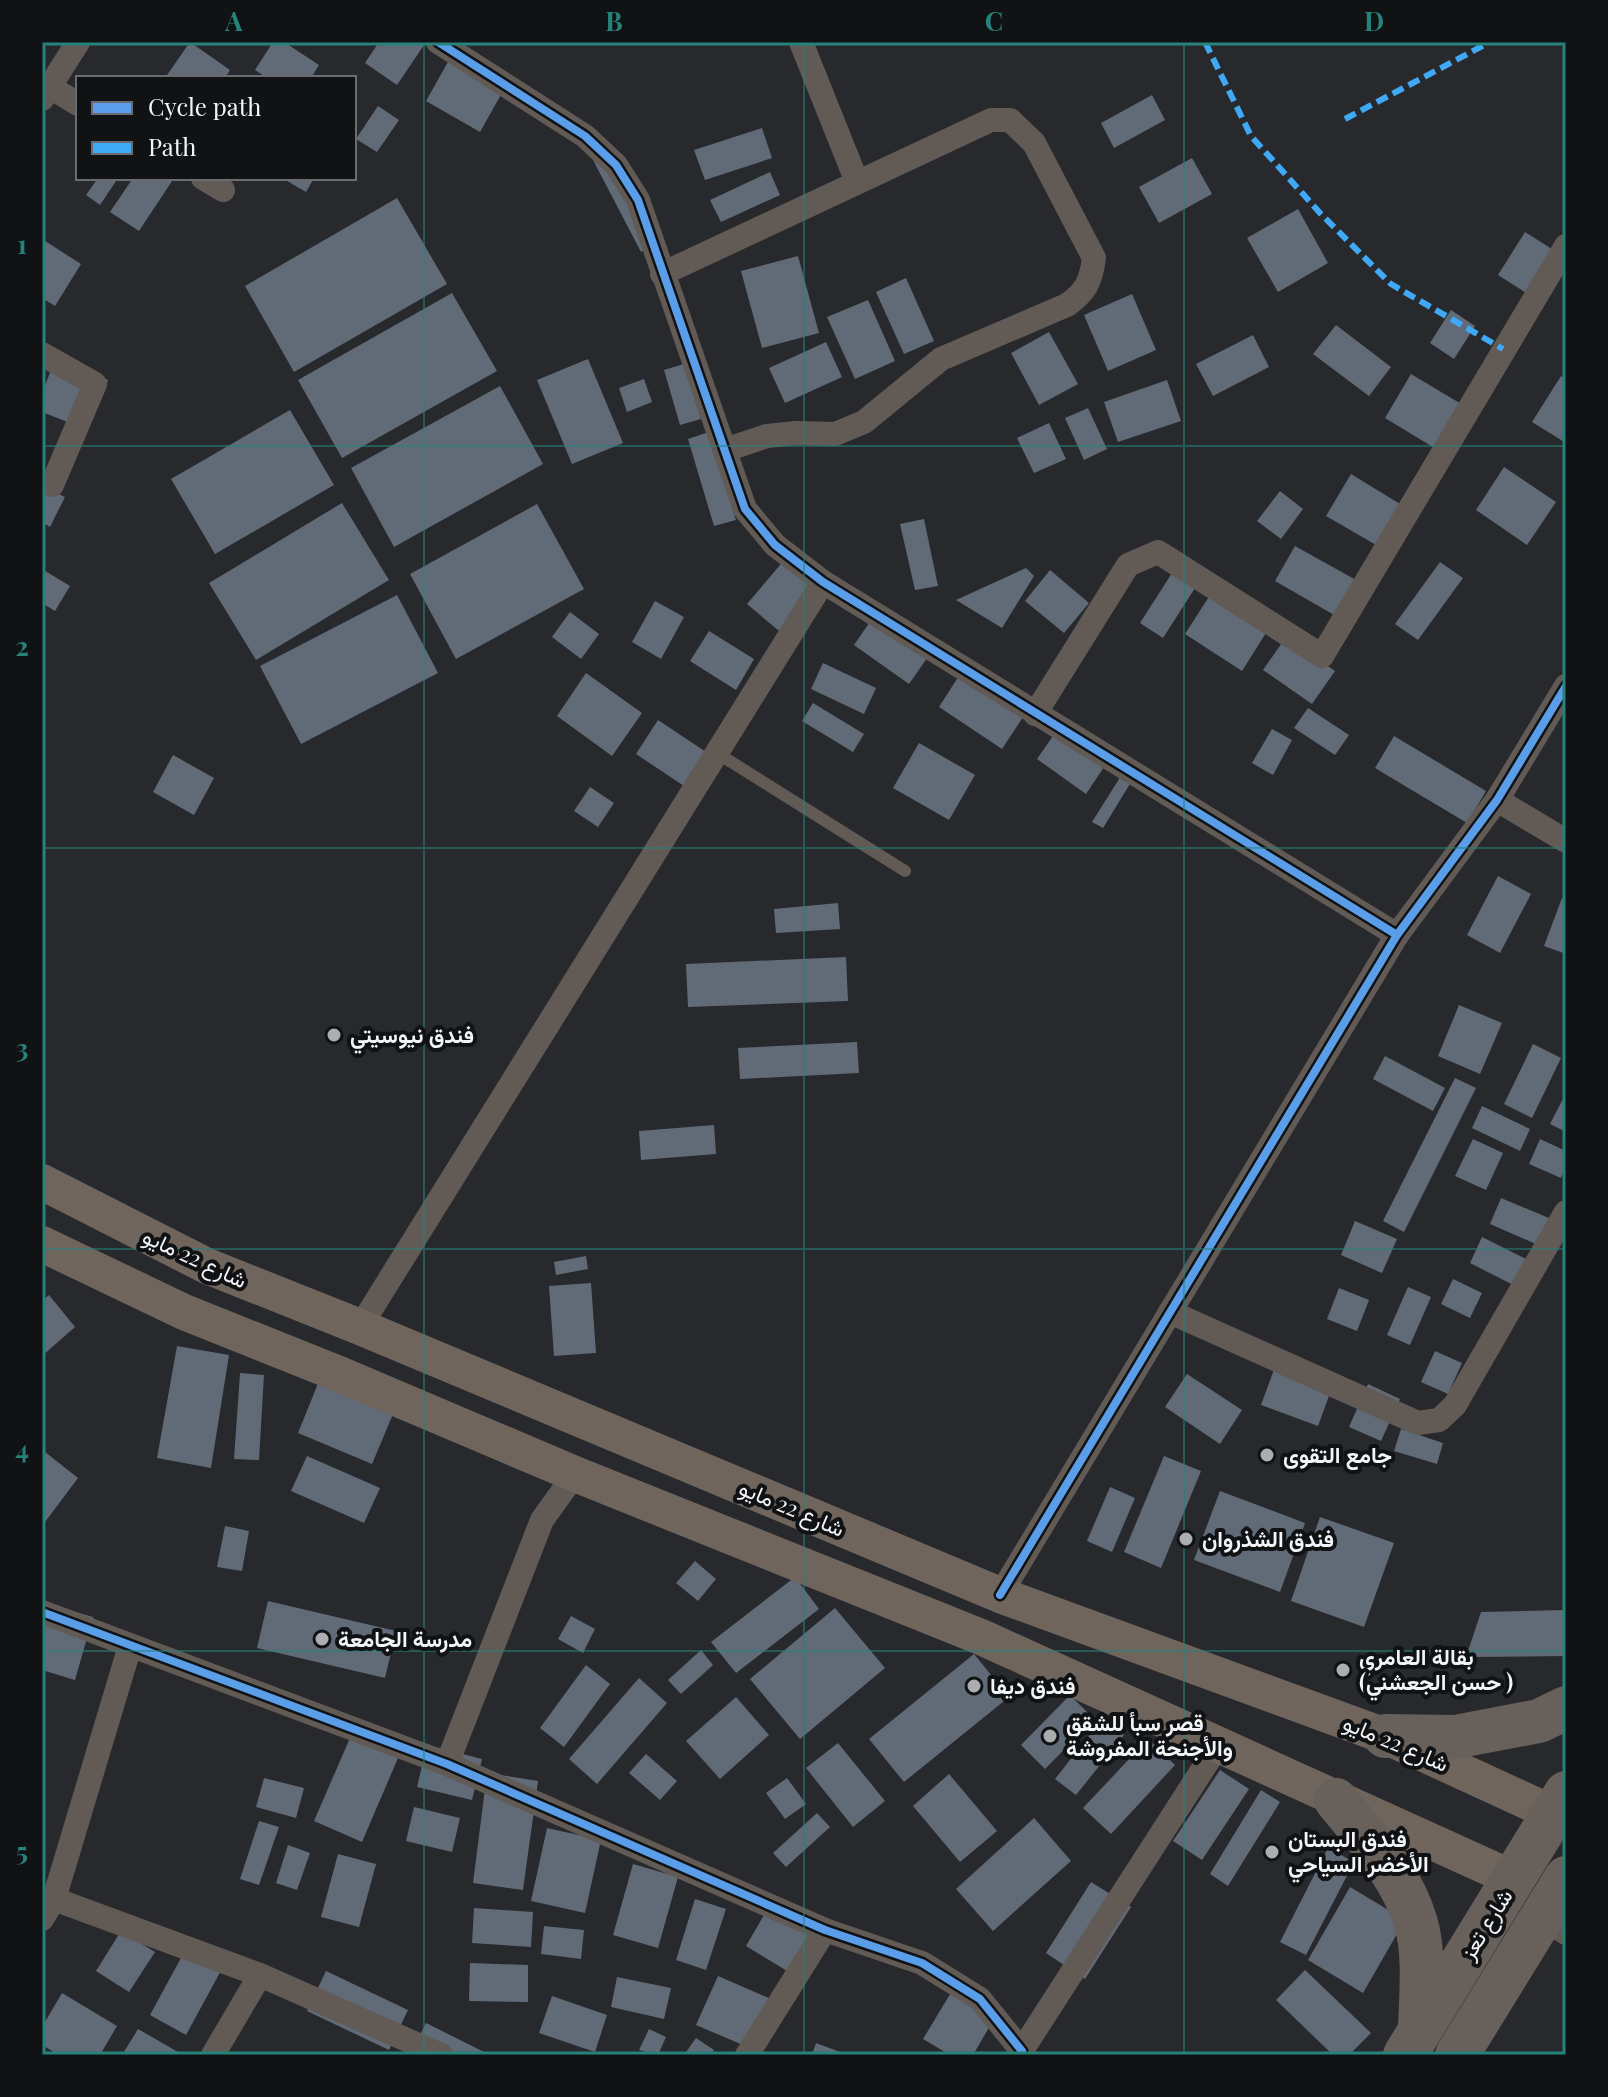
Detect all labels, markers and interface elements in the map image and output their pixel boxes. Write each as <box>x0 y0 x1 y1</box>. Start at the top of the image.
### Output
text: A <box>224 3 243 38</box>
text: B <box>605 3 623 38</box>
text: C <box>985 3 1003 38</box>
text: D <box>1364 3 1384 38</box>
legend <box>76 76 356 180</box>
text: Cycle path <box>148 90 261 122</box>
text: Path <box>148 130 196 162</box>
text: 1 <box>17 226 27 261</box>
text: 2 <box>15 628 29 663</box>
place label: فندق نيوسيتي <box>350 1019 474 1054</box>
marker: فندق نيوسيتي <box>325 1026 343 1044</box>
text: 3 <box>16 1030 28 1065</box>
street label: شارع 22 مايو <box>138 1220 252 1295</box>
text: 4 <box>15 1431 29 1466</box>
place label: جامع التقوى <box>1283 1439 1392 1470</box>
marker: جامع التقوى <box>1258 1446 1276 1464</box>
street label: شارع 22 مايو <box>735 1471 850 1544</box>
place label: فندق الشذروان <box>1202 1523 1334 1553</box>
marker: فندق الشذروان <box>1177 1530 1195 1548</box>
place label: مدرسة الجامعة <box>338 1623 472 1653</box>
marker: مدرسة الجامعة <box>313 1630 331 1648</box>
place label: بقالة العامري (حسن الجعشني ) <box>1359 1641 1513 1701</box>
marker: بقالة العامري (حسن الجعشني ) <box>1334 1661 1352 1679</box>
place label: فندق ديفا <box>990 1670 1075 1700</box>
marker: فندق ديفا <box>965 1677 983 1695</box>
street label: شارع 22 مايو <box>1339 1706 1454 1779</box>
place label: قصر سبأ للشقق والأجنحة المفروشة <box>1066 1707 1233 1762</box>
marker: قصر سبأ للشقق والأجنحة المفروشة <box>1041 1727 1059 1745</box>
place label: فندق البستان الأخضر السياحي <box>1288 1823 1429 1883</box>
text: 5 <box>16 1833 28 1868</box>
marker: فندق البستان الأخضر السياحي <box>1263 1843 1281 1861</box>
street label: شارع تعز <box>1451 1883 1519 1966</box>

